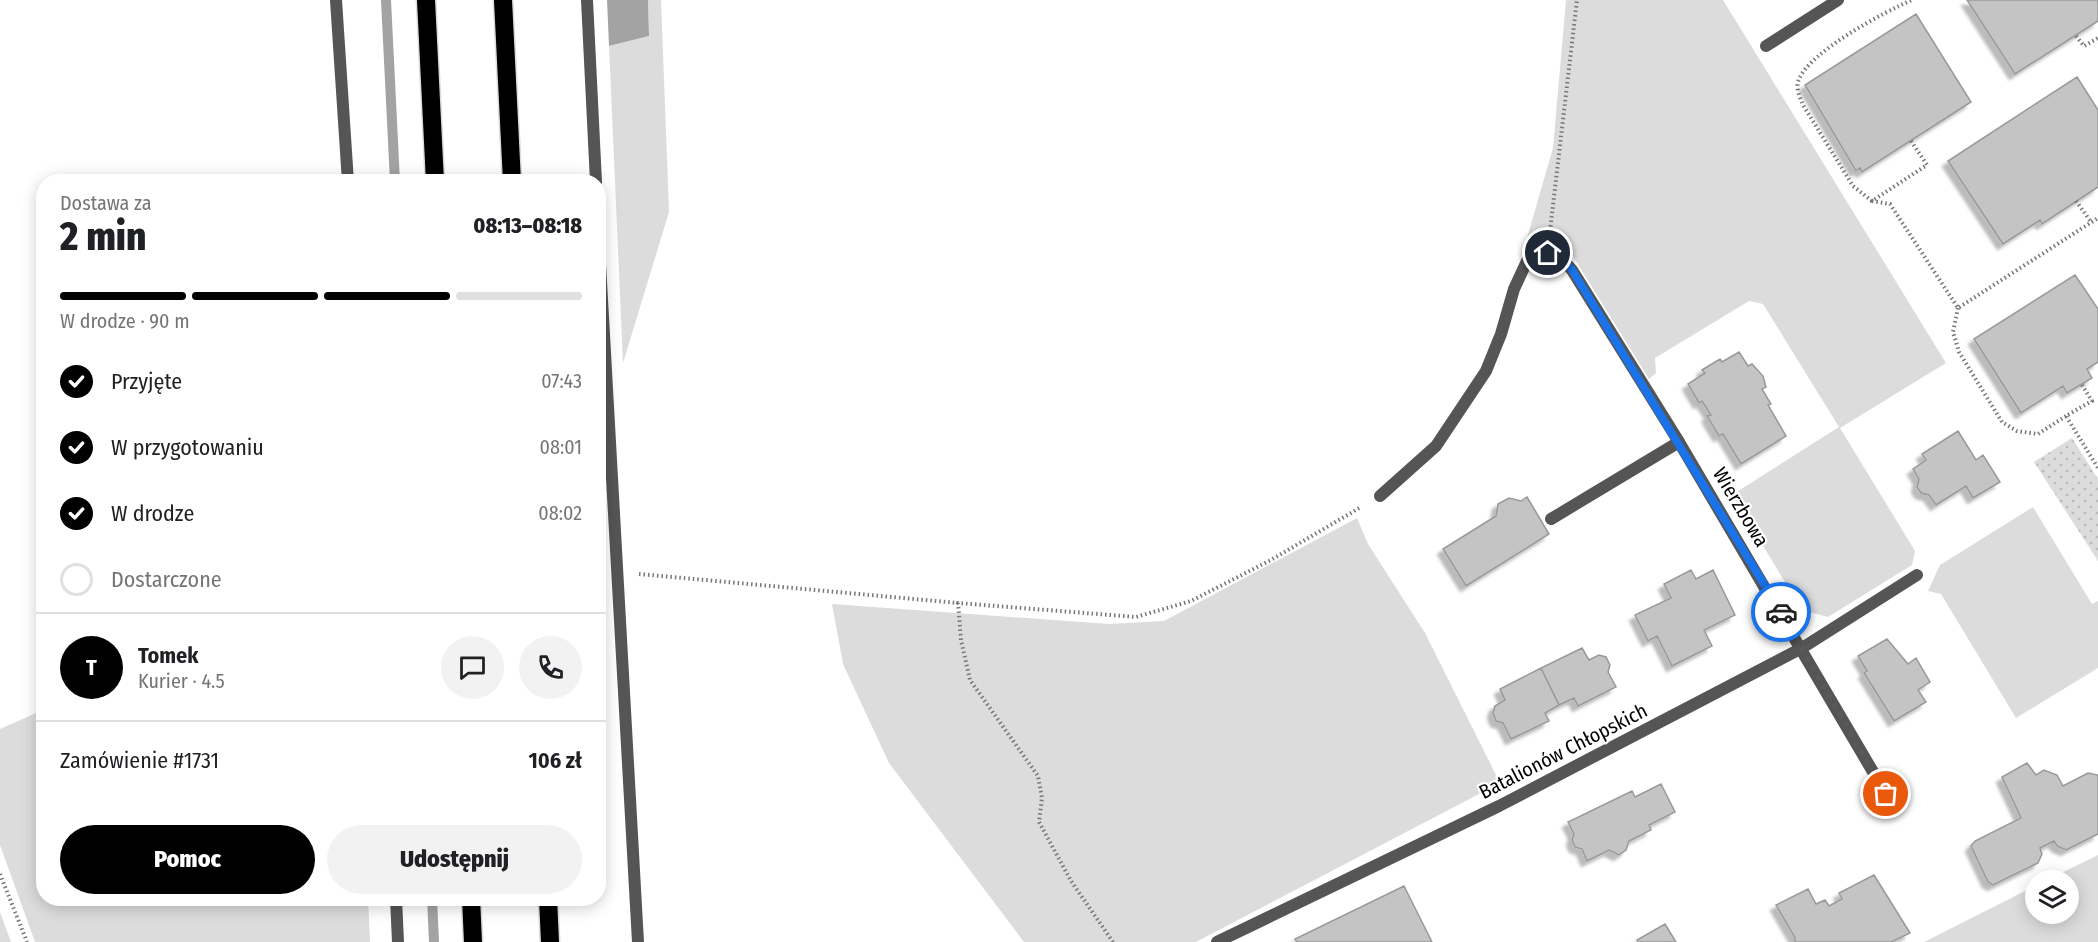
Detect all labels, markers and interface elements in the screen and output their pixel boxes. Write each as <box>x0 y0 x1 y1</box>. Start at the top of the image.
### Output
text: Dostawa za <box>60 191 152 215</box>
text: 08:13–08:18 <box>473 212 582 239</box>
text: 2 min <box>60 214 146 260</box>
pin <box>1522 227 1573 278</box>
icon: home <box>1531 236 1564 269</box>
text: W drodze · 90 m <box>60 309 190 333</box>
icon: check <box>60 365 93 398</box>
text: Przyjęte <box>111 368 182 395</box>
text: 07:43 <box>541 369 582 393</box>
icon: check <box>60 431 93 464</box>
text: W przygotowaniu <box>111 434 264 461</box>
text: 08:01 <box>540 435 582 459</box>
street label: Wierzbowa <box>1708 463 1774 551</box>
icon: check <box>60 497 93 530</box>
text: W drodze <box>111 500 194 527</box>
text: 08:02 <box>538 501 582 525</box>
text: Dostarczone <box>111 566 222 593</box>
courier <box>1751 582 1811 642</box>
icon: car <box>1765 596 1798 629</box>
button: chat <box>441 636 504 699</box>
button: phone <box>519 636 582 699</box>
text: Tomek <box>138 642 198 669</box>
text: T <box>86 654 97 681</box>
text: Kurier · 4.5 <box>138 669 225 693</box>
street label: Batalionów Chłopskich <box>1475 698 1651 804</box>
text: Zamówienie #1731 <box>60 747 219 774</box>
text: 106 zł <box>528 747 582 774</box>
pin <box>1860 768 1911 819</box>
icon: bag <box>1869 777 1902 810</box>
button: Pomoc <box>60 825 315 894</box>
button: Udostępnij <box>327 825 582 894</box>
map controls <box>2025 870 2079 924</box>
button: layers <box>2025 870 2079 924</box>

